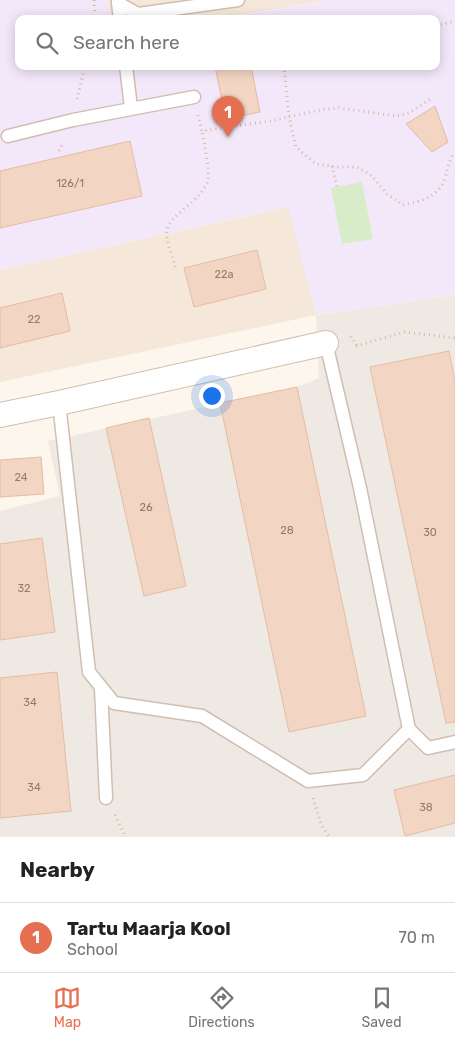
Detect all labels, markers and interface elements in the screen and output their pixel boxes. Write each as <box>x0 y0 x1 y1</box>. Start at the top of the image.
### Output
search box <box>15 15 440 70</box>
icon: search <box>33 29 61 57</box>
text: Search here <box>73 31 180 54</box>
pin: 1 <box>212 96 244 137</box>
house number: 126/1 <box>56 177 84 190</box>
house number: 22a <box>215 268 234 281</box>
house number: 22 <box>28 313 40 326</box>
your location <box>199 383 225 409</box>
house number: 24 <box>14 471 28 484</box>
house number: 26 <box>139 501 153 514</box>
house number: 28 <box>280 524 294 537</box>
house number: 30 <box>423 526 437 539</box>
house number: 32 <box>17 582 31 595</box>
house number: 34 <box>23 696 37 709</box>
house number: 34 <box>27 781 41 794</box>
house number: 38 <box>419 801 433 814</box>
text: Nearby <box>20 857 95 882</box>
text: Tartu Maarja Kool <box>67 917 231 940</box>
text: 1 <box>32 928 40 947</box>
text: 70 m <box>398 928 435 947</box>
text: School <box>67 940 118 959</box>
tab: Map <box>53 984 81 1031</box>
tab: Directions <box>188 984 255 1031</box>
tab: Saved <box>362 984 402 1031</box>

